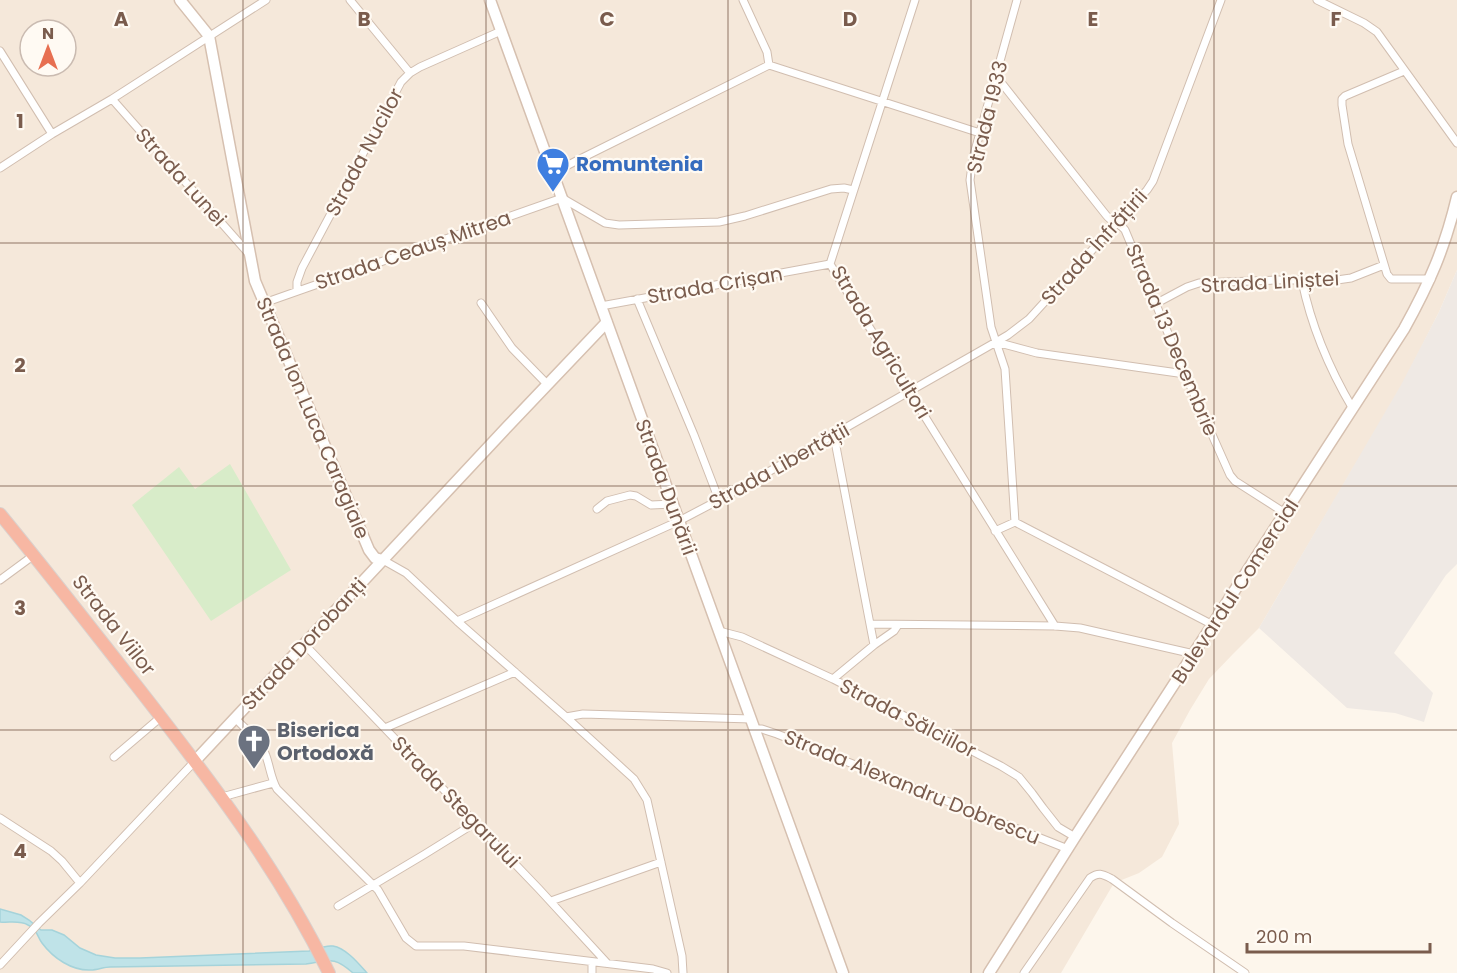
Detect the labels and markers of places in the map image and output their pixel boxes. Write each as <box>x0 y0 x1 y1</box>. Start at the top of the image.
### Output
supermarket icon: Romuntenia <box>535 146 571 193</box>
place label: Romuntenia <box>576 150 703 178</box>
place label: Biserica Ortodoxă <box>277 716 374 767</box>
church icon: Biserica Ortodoxă <box>236 723 272 770</box>

